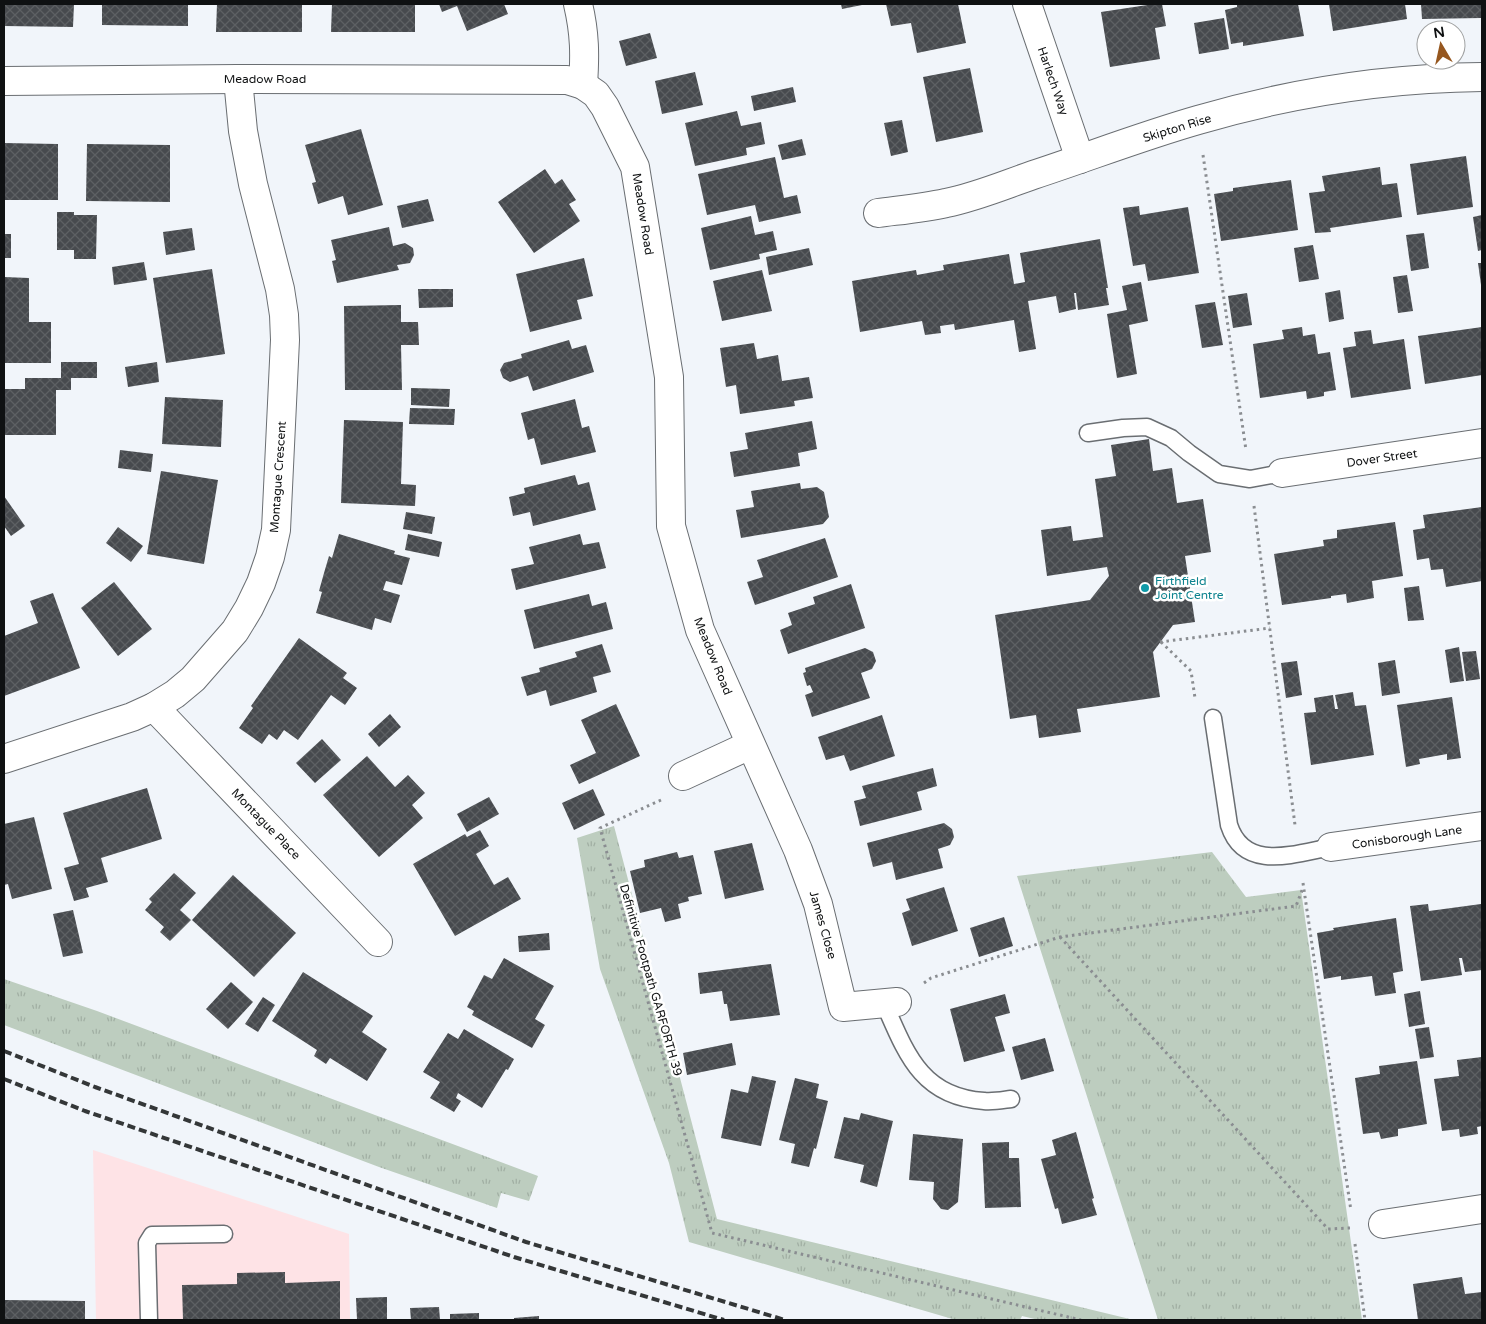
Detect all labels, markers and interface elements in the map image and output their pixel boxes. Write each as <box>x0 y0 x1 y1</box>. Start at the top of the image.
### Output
north arrow <box>1416 20 1466 70</box>
text: N <box>1432 23 1446 42</box>
street label: Harlech Way <box>1035 45 1071 118</box>
street label: Meadow Road <box>224 72 306 86</box>
street label: Skipton Rise <box>1141 111 1213 145</box>
street label: Meadow Road <box>630 172 656 256</box>
street label: Montague Crescent <box>267 420 289 533</box>
street label: Dover Street <box>1346 446 1419 470</box>
place label: Firthfield Joint Centre <box>1155 574 1224 602</box>
marker: Firthfield Joint Centre <box>1139 582 1151 594</box>
street label: Meadow Road <box>691 615 735 697</box>
street label: Montague Place <box>229 786 303 862</box>
street label: Conisborough Lane <box>1351 822 1463 852</box>
street label: Definitive Footpath GARFORTH 39 <box>617 882 685 1078</box>
street label: James Close <box>807 889 839 961</box>

